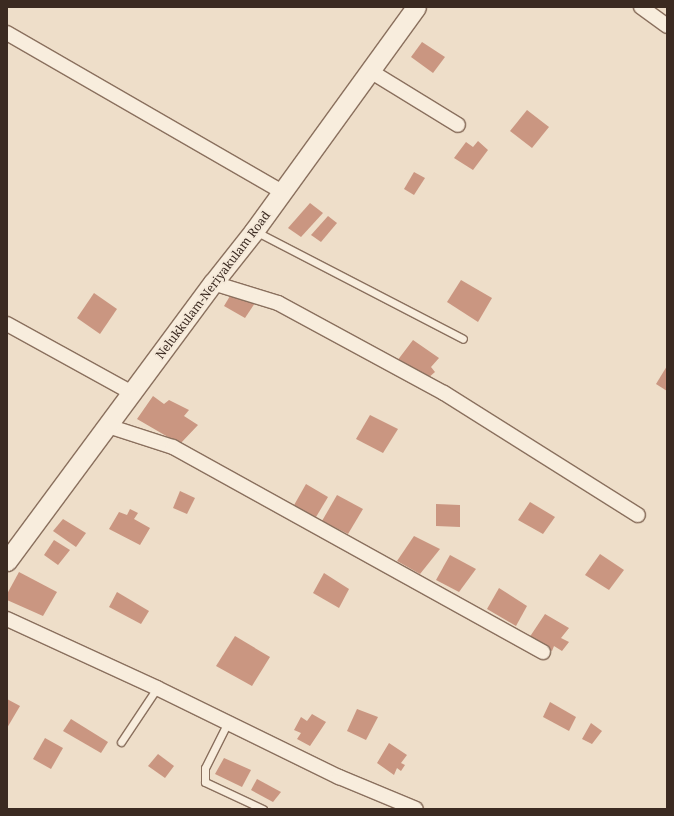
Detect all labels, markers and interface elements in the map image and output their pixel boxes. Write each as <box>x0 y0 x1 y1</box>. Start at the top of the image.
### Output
street label: Nelukkulam-Neriyakulam Road <box>153 208 273 362</box>

